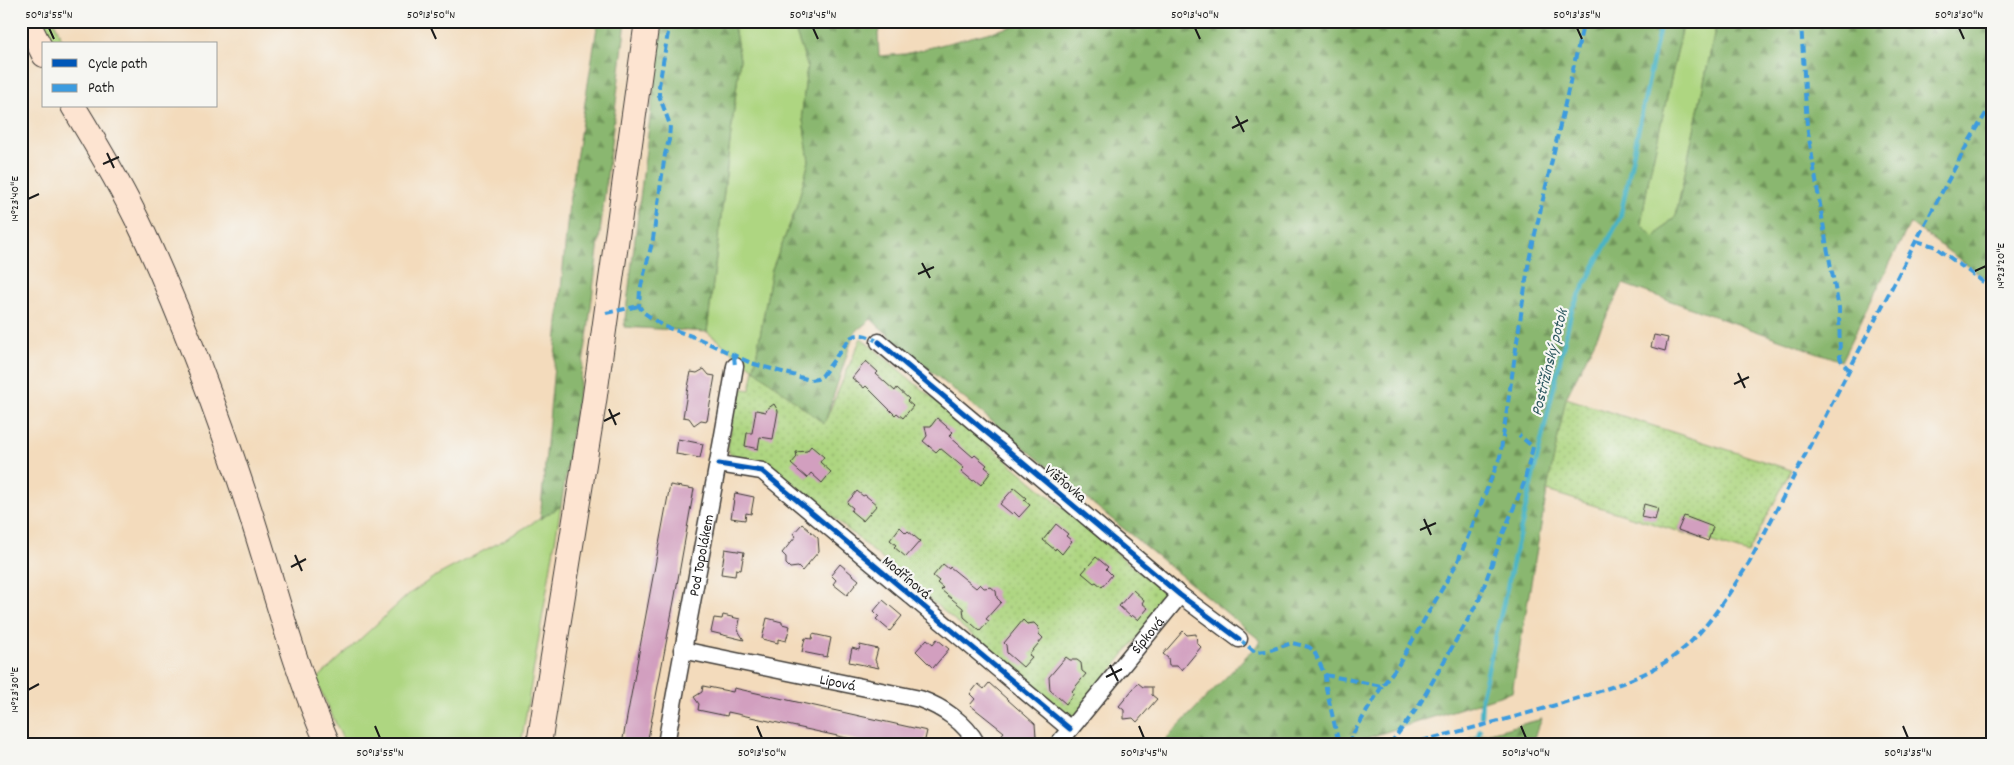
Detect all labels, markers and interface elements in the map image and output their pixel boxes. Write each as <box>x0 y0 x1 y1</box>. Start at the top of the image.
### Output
text: 50°13'55"N <box>25 7 73 24</box>
text: 50°13'50"N <box>407 7 455 24</box>
text: 50°13'45"N <box>789 7 837 24</box>
text: 50°13'40"N <box>1171 7 1219 24</box>
text: 50°13'35"N <box>1553 7 1601 24</box>
text: 50°13'30"N <box>1935 7 1983 24</box>
legend <box>42 42 218 108</box>
text: Cycle path <box>88 54 148 76</box>
text: Path <box>88 78 114 100</box>
text: 14°23'40"E <box>7 176 24 222</box>
text: 14°23'20"E <box>1993 243 2010 289</box>
water label: Postřižínský potok <box>1526 305 1575 418</box>
street label: Višňovka <box>1039 460 1091 509</box>
street label: Pod Topolákem <box>684 513 721 598</box>
street label: Modřínová <box>876 551 935 606</box>
street label: Šípková <box>1127 612 1171 660</box>
text: 14°23'30"E <box>7 666 24 713</box>
street label: Lipová <box>817 670 858 699</box>
text: 50°13'55"N <box>356 745 404 762</box>
text: 50°13'50"N <box>738 745 786 762</box>
text: 50°13'45"N <box>1120 745 1168 762</box>
text: 50°13'40"N <box>1502 745 1550 762</box>
text: 50°13'35"N <box>1884 745 1932 762</box>

